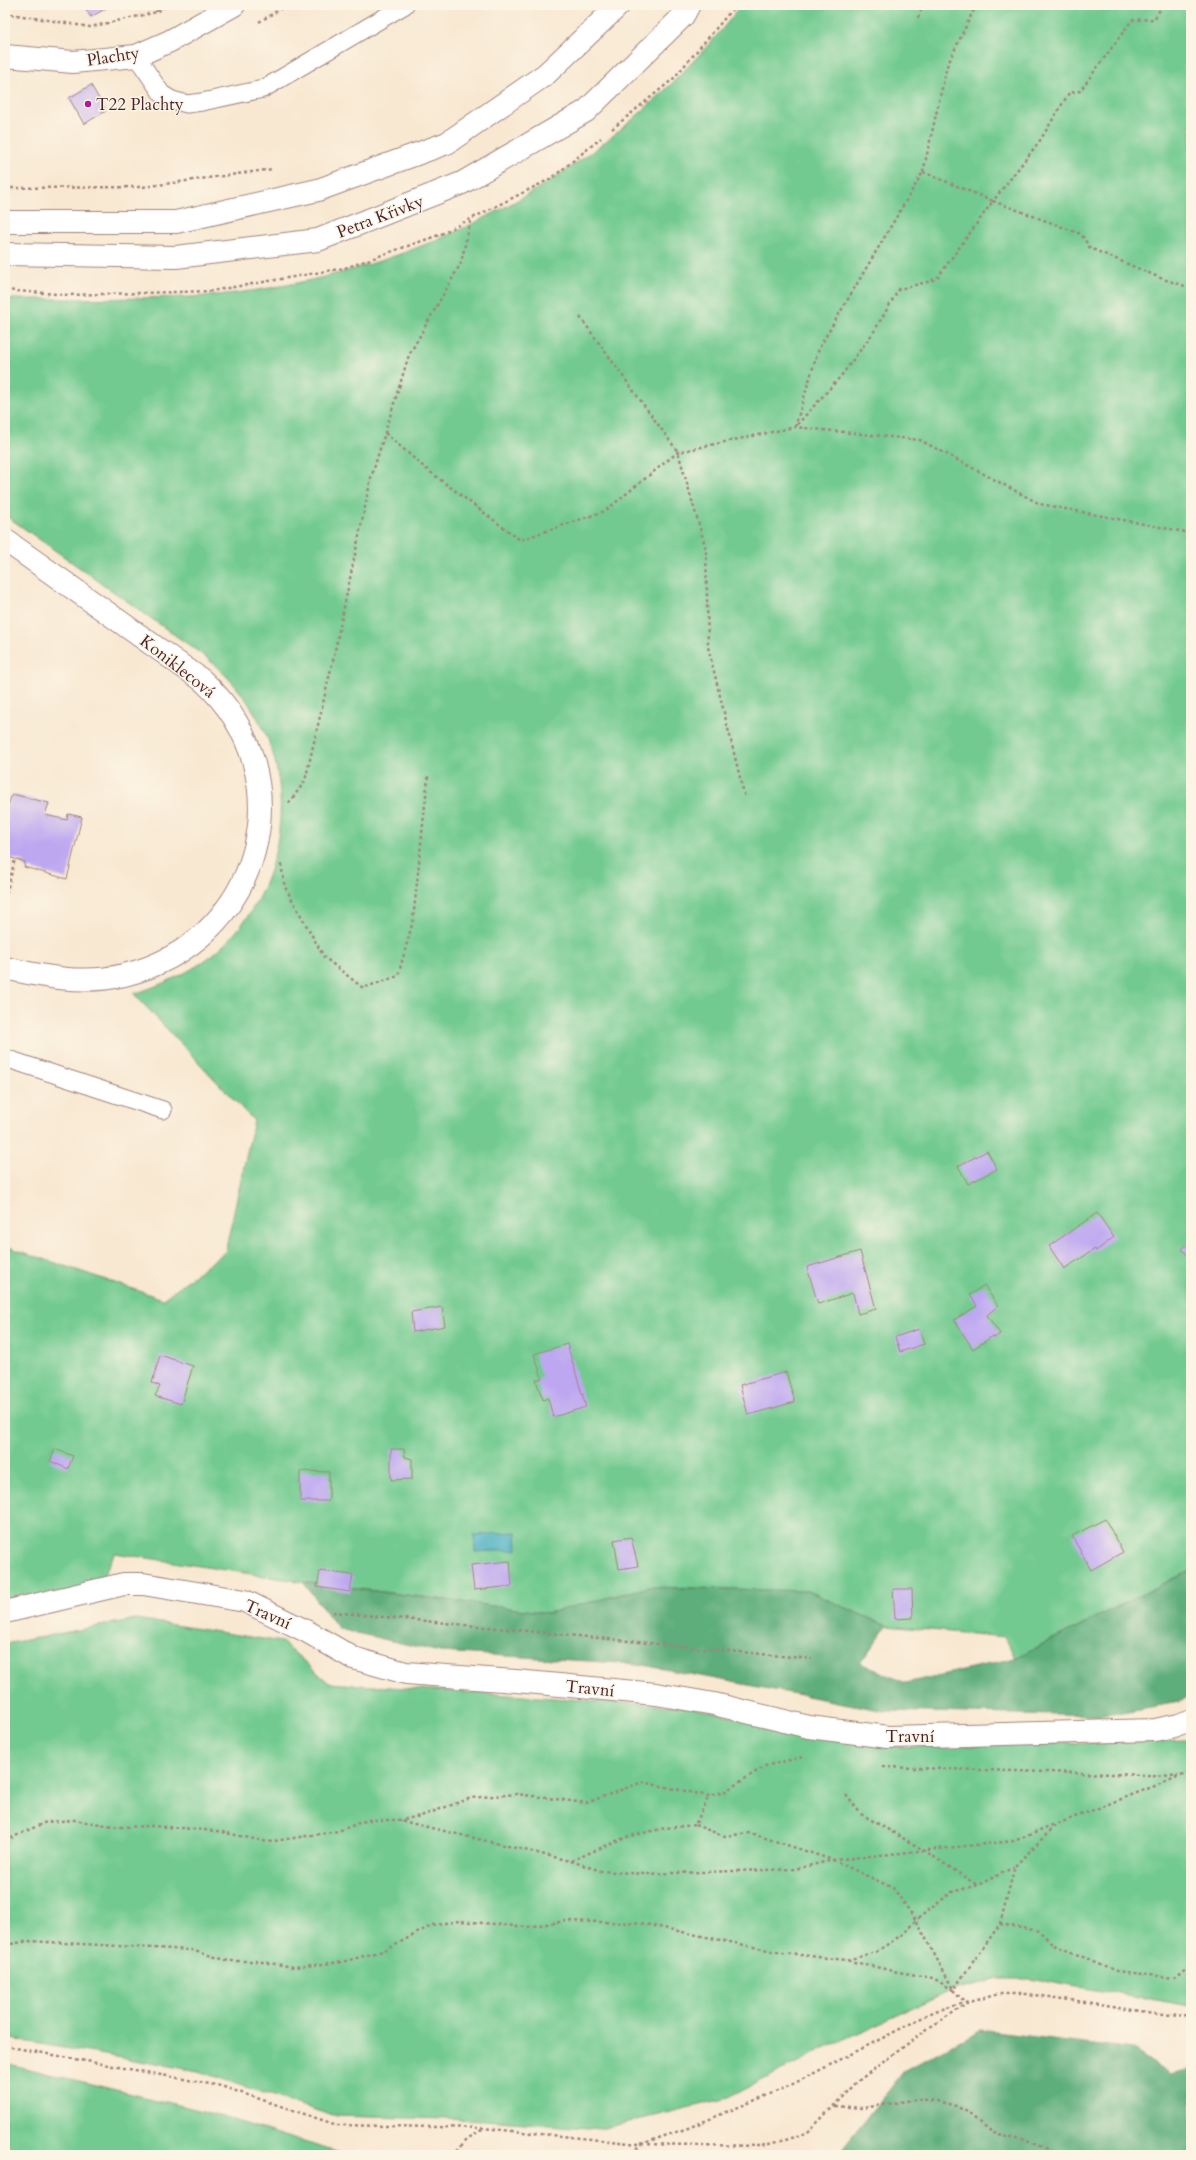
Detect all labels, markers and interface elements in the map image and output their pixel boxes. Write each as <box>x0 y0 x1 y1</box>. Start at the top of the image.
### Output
street label: Plachty <box>85 41 141 72</box>
place label: T22 Plachty <box>96 93 184 116</box>
marker: T22 Plachty <box>83 99 93 109</box>
street label: Petra Křivky <box>333 189 427 244</box>
street label: Koniklecová <box>135 630 221 704</box>
street label: Travní <box>241 1594 295 1635</box>
street label: Travní <box>564 1674 616 1703</box>
street label: Travní <box>885 1725 935 1748</box>

